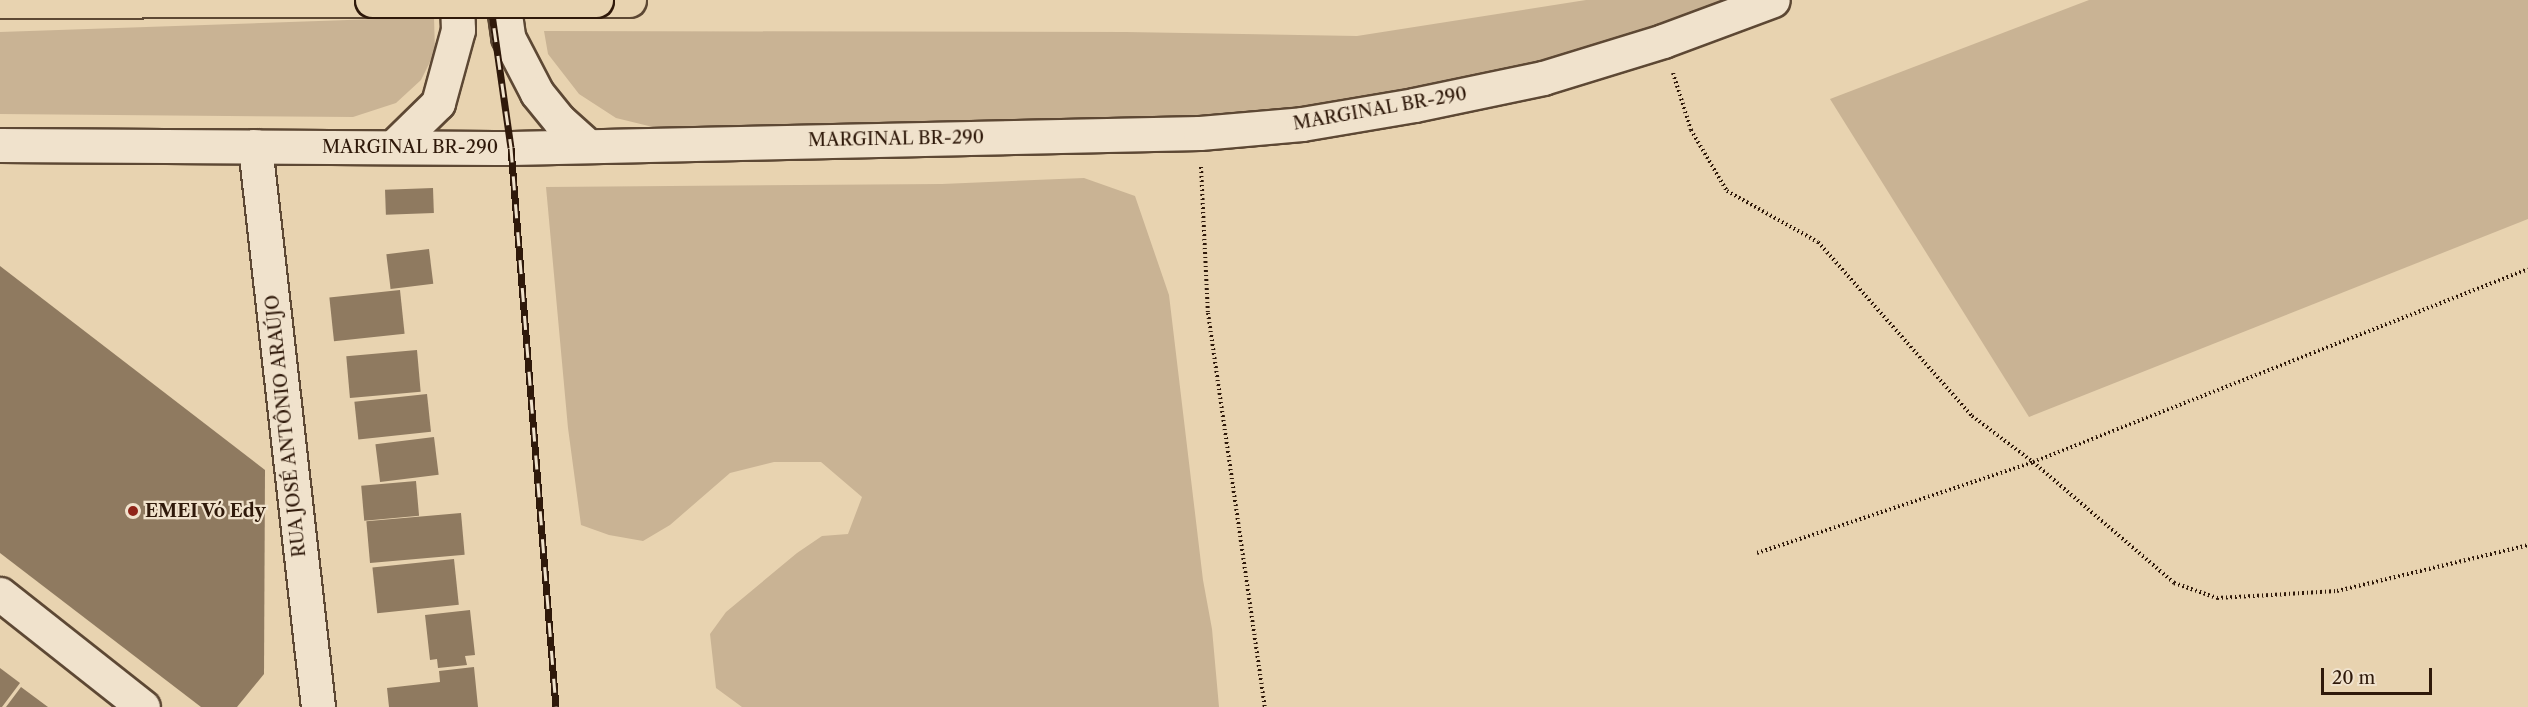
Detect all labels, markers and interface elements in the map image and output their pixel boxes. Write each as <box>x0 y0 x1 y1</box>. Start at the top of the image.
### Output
street label: MARGINAL BR-290 <box>1291 83 1469 135</box>
street label: MARGINAL BR-290 <box>807 127 985 151</box>
street label: MARGINAL BR-290 <box>322 136 498 158</box>
street label: RUA JOSÉ ANTÔNIO ARAÚJO <box>261 293 311 559</box>
place label: EMEI Vó Edy <box>145 500 266 522</box>
marker: EMEI Vó Edy <box>126 504 140 518</box>
scale bar <box>2324 656 2435 694</box>
text: 20 m <box>2332 667 2375 689</box>

